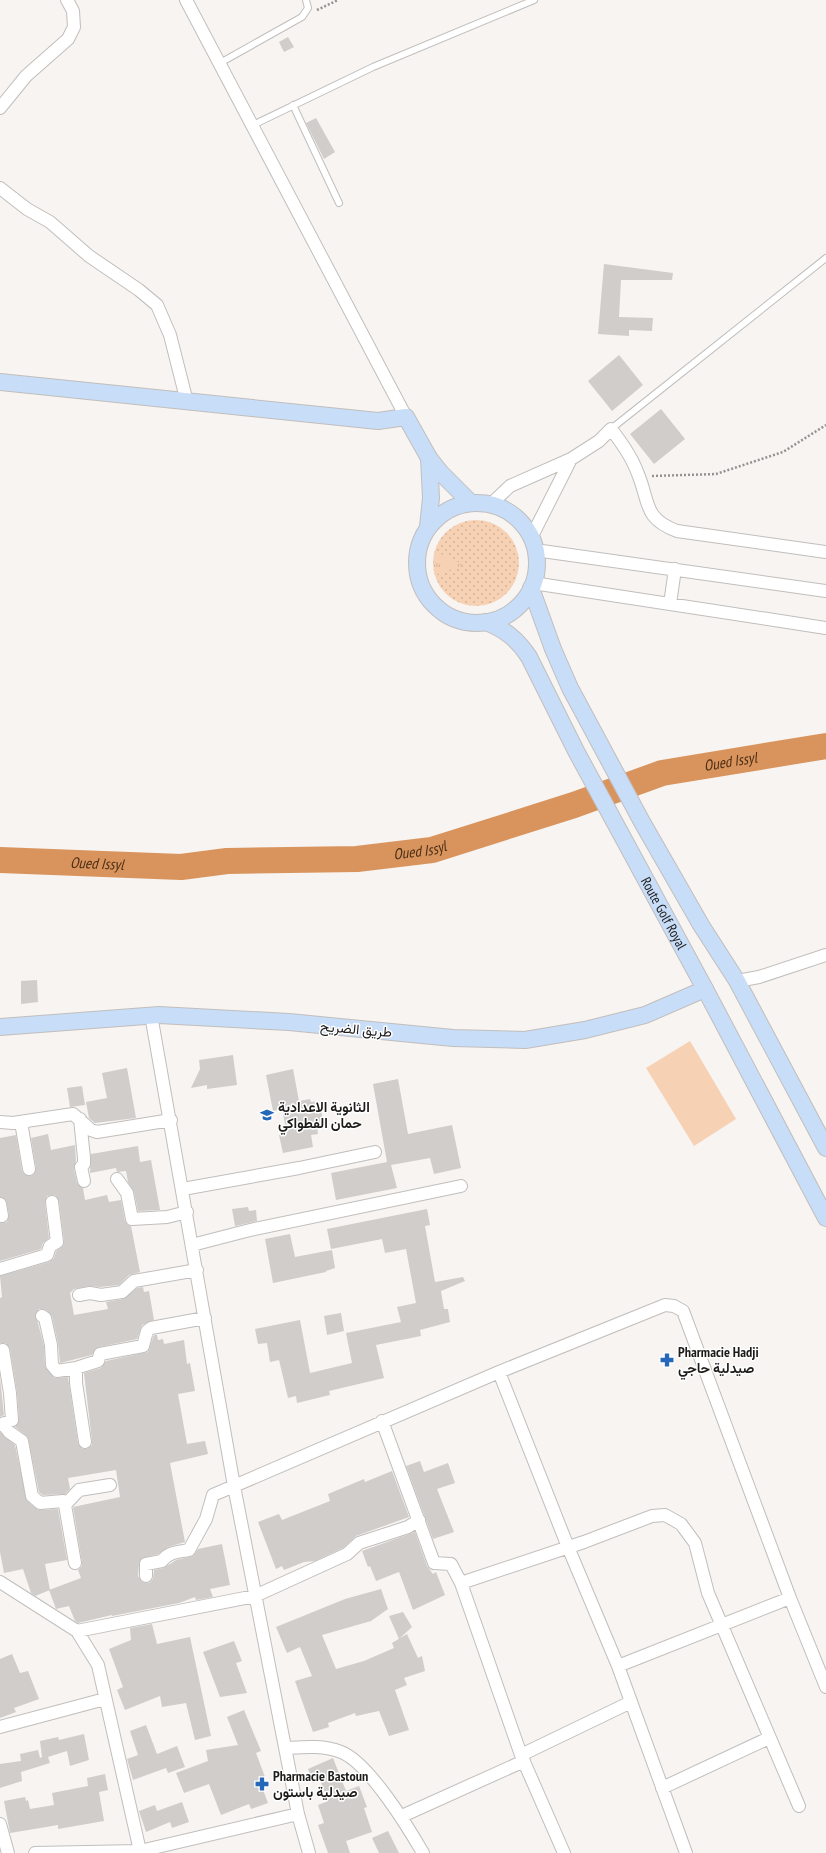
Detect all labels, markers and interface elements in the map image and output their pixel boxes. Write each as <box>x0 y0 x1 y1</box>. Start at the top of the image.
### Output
water label: Oued Issyl <box>702 747 760 775</box>
water label: Oued Issyl <box>392 836 450 864</box>
water label: Oued Issyl <box>70 853 126 874</box>
street label: Route Golf Royal <box>637 874 691 953</box>
street label: طريق الضريح <box>319 1017 393 1043</box>
place label: الثانوية الاعدادية حمان الفطواكي <box>278 1098 370 1135</box>
school or university icon: الثانوية الاعدادية حمان الفطواكي <box>259 1107 275 1123</box>
place label: Pharmacie Hadji صيدلية حاجي <box>678 1343 759 1380</box>
pharmacy icon: Pharmacie Hadji صيدلية حاجي <box>659 1352 675 1368</box>
place label: Pharmacie Bastoun صيدلية باستون <box>273 1767 368 1801</box>
pharmacy icon: Pharmacie Bastoun صيدلية باستون <box>254 1776 270 1792</box>

